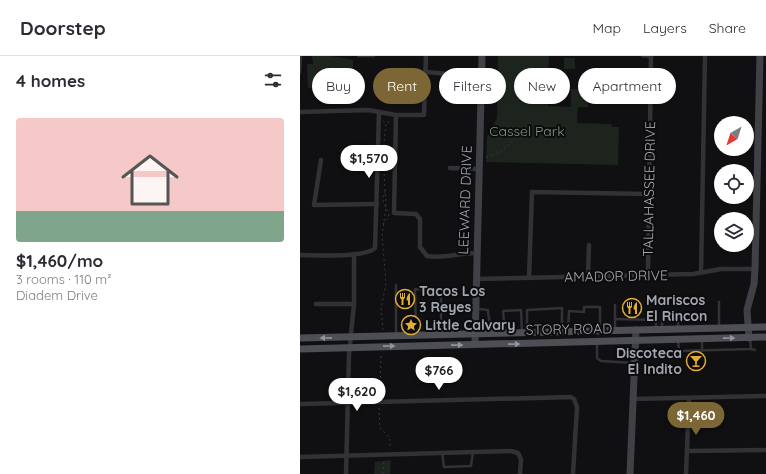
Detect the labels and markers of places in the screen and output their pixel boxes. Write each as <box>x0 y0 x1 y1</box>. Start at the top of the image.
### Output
pin: $1,570 <box>336 145 402 179</box>
place label: Tacos Los 3 Reyes <box>419 282 485 316</box>
restaurant icon: Tacos Los 3 Reyes <box>394 288 416 310</box>
place label: Mariscos El Rincon <box>646 291 707 325</box>
restaurant icon: Mariscos El Rincon <box>621 297 643 319</box>
place icon: Little Calvary <box>400 314 422 336</box>
place label: Little Calvary <box>425 316 515 334</box>
place label: Discoteca El Indito <box>616 344 682 378</box>
bar icon: Discoteca El Indito <box>685 350 707 372</box>
pin: $766 <box>415 357 463 391</box>
pin: $1,620 <box>324 378 390 412</box>
pin: $1,460 <box>663 402 729 436</box>

